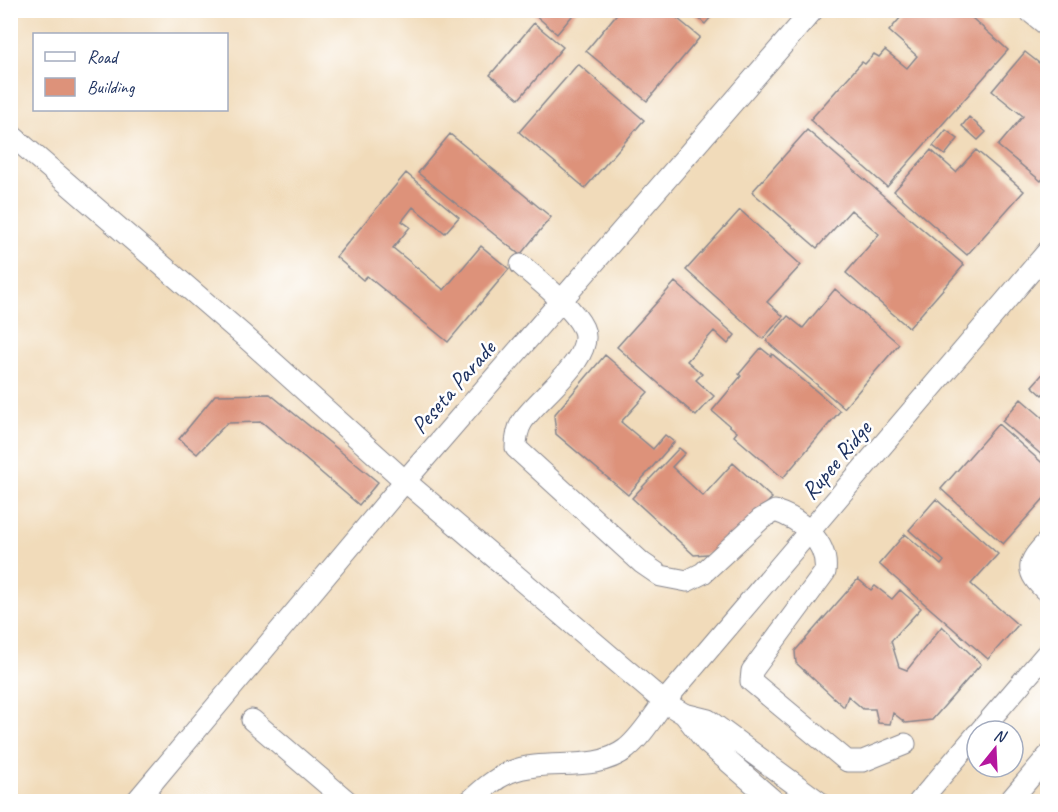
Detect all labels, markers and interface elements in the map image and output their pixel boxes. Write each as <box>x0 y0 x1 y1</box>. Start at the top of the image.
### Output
legend <box>33 33 228 111</box>
text: Road <box>87 46 120 68</box>
text: Building <box>87 76 136 98</box>
street label: Peseta Parade <box>404 332 503 440</box>
street label: Rupee Ridge <box>794 413 879 506</box>
north arrow <box>965 719 1025 779</box>
text: N <box>992 725 1010 748</box>

